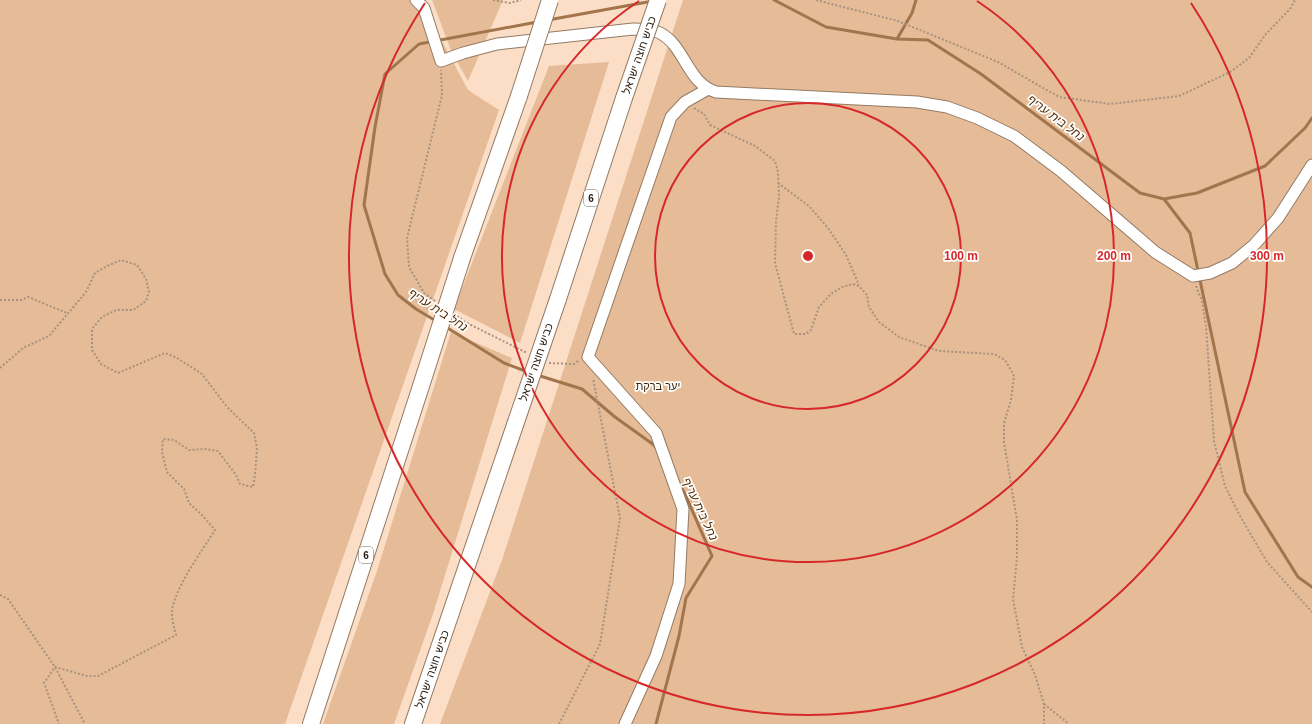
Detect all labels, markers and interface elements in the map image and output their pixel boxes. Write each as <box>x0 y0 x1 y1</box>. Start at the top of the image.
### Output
street label: כביש חוצה ישראל <box>620 14 658 96</box>
water label: נחל בית עריף <box>1025 92 1088 144</box>
road number: 6 <box>584 190 598 206</box>
centre of rings <box>801 249 815 263</box>
text: 100 m <box>944 249 978 263</box>
text: 200 m <box>1097 249 1131 263</box>
text: 300 m <box>1250 249 1284 263</box>
water label: נחל בית עריף <box>406 286 470 334</box>
street label: כביש חוצה ישראל <box>517 321 555 403</box>
park label: יער ברקת <box>636 380 680 392</box>
water label: נחל בית עריף <box>679 475 721 543</box>
road number: 6 <box>359 547 373 563</box>
street label: כביש חוצה ישראל <box>413 628 451 710</box>

